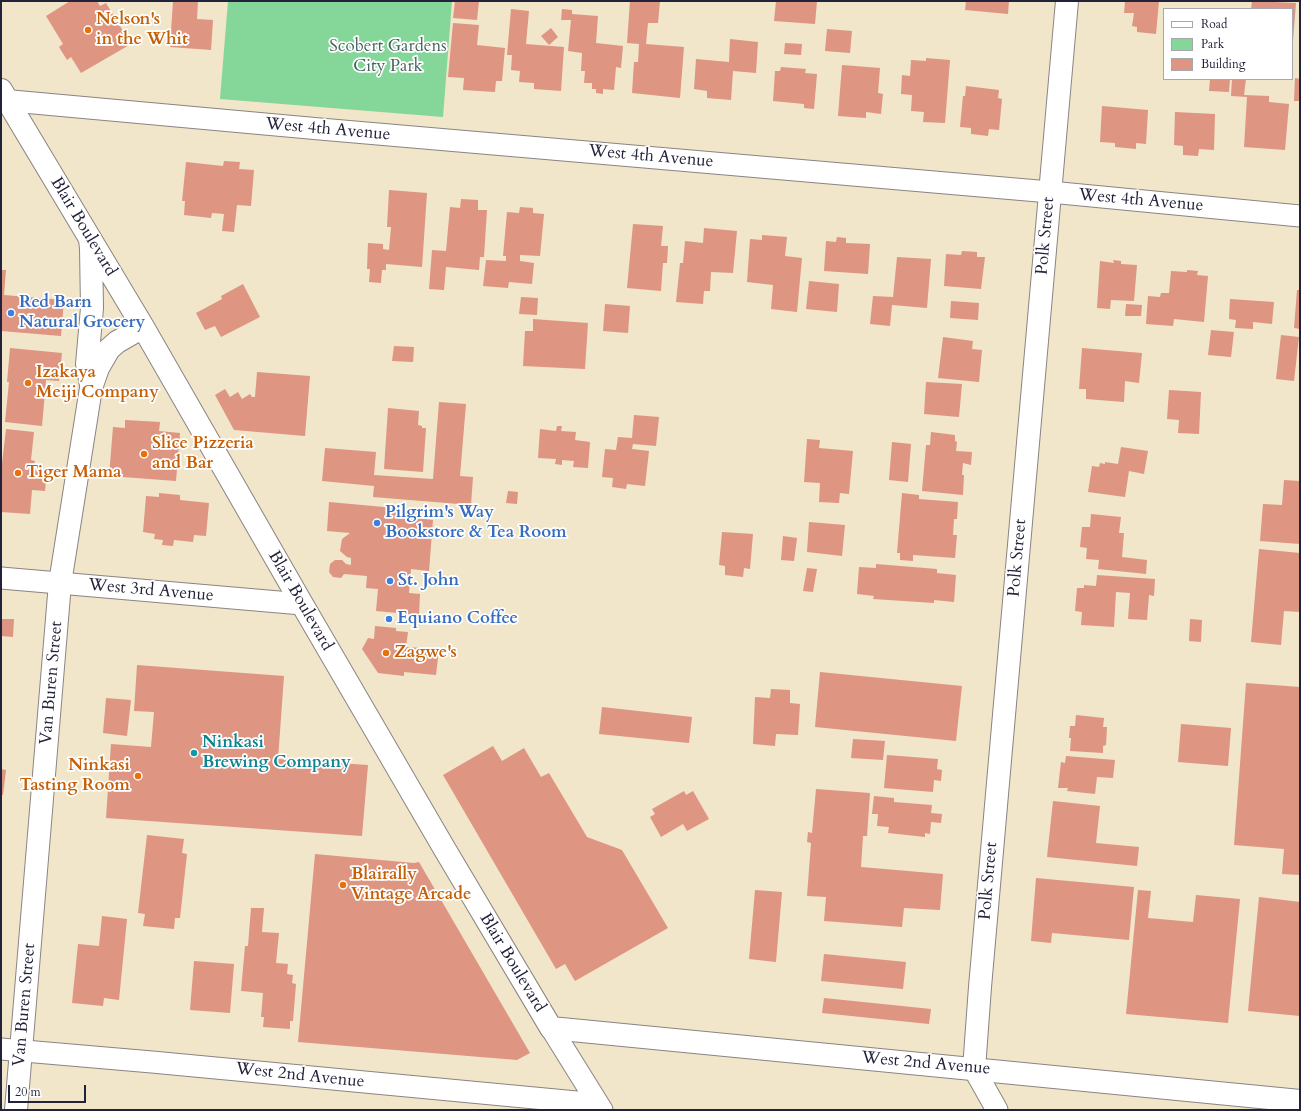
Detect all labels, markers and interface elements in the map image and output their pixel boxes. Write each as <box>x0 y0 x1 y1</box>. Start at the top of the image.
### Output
legend <box>1163 8 1293 80</box>
place label: Nelson's in the Whit <box>96 10 188 50</box>
text: Road <box>1201 16 1227 32</box>
marker: Nelson's in the Whit <box>83 25 93 35</box>
text: Park <box>1201 36 1224 52</box>
park label: Scobert Gardens City Park <box>329 37 447 77</box>
text: Building <box>1201 56 1245 72</box>
street label: West 4th Avenue <box>265 114 391 146</box>
street label: West 4th Avenue <box>588 141 714 173</box>
street label: Blair Boulevard <box>45 174 121 280</box>
street label: West 4th Avenue <box>1078 185 1204 217</box>
street label: Polk Street <box>1032 196 1060 276</box>
place label: Red Barn Natural Grocery <box>19 293 145 333</box>
marker: Red Barn Natural Grocery <box>6 308 16 318</box>
place label: Izakaya Meiji Company <box>36 363 159 403</box>
marker: Izakaya Meiji Company <box>23 378 33 388</box>
place label: Slice Pizzeria and Bar <box>152 434 254 474</box>
marker: Slice Pizzeria and Bar <box>139 449 149 459</box>
place label: Tiger Mama <box>26 463 121 483</box>
marker: Tiger Mama <box>13 468 23 478</box>
place label: Pilgrim's Way Bookstore & Tea Room <box>385 503 567 543</box>
marker: Pilgrim's Way Bookstore & Tea Room <box>372 518 382 528</box>
street label: Polk Street <box>1004 518 1032 598</box>
street label: Blair Boulevard <box>263 547 337 655</box>
place label: St. John <box>398 571 459 591</box>
street label: West 3rd Avenue <box>87 575 215 607</box>
marker: St. John <box>385 576 395 586</box>
place label: Equiano Coffee <box>397 609 518 629</box>
marker: Equiano Coffee <box>384 614 394 624</box>
street label: Van Buren Street <box>36 620 68 746</box>
place label: Zagwe's <box>394 643 457 663</box>
marker: Zagwe's <box>381 648 391 658</box>
place label: Ninkasi Brewing Company <box>202 733 351 773</box>
marker: Ninkasi Brewing Company <box>189 748 199 758</box>
place label: Ninkasi Tasting Room <box>20 756 130 796</box>
marker: Ninkasi Tasting Room <box>133 771 143 781</box>
street label: Polk Street <box>975 841 1003 921</box>
place label: Blairally Vintage Arcade <box>351 865 471 905</box>
marker: Blairally Vintage Arcade <box>338 880 348 890</box>
street label: Blair Boulevard <box>474 910 550 1016</box>
street label: Van Buren Street <box>9 942 41 1068</box>
street label: West 2nd Avenue <box>861 1048 991 1080</box>
street label: West 2nd Avenue <box>235 1059 365 1093</box>
scale bar <box>10 1077 88 1103</box>
text: 20 m <box>15 1084 41 1100</box>

